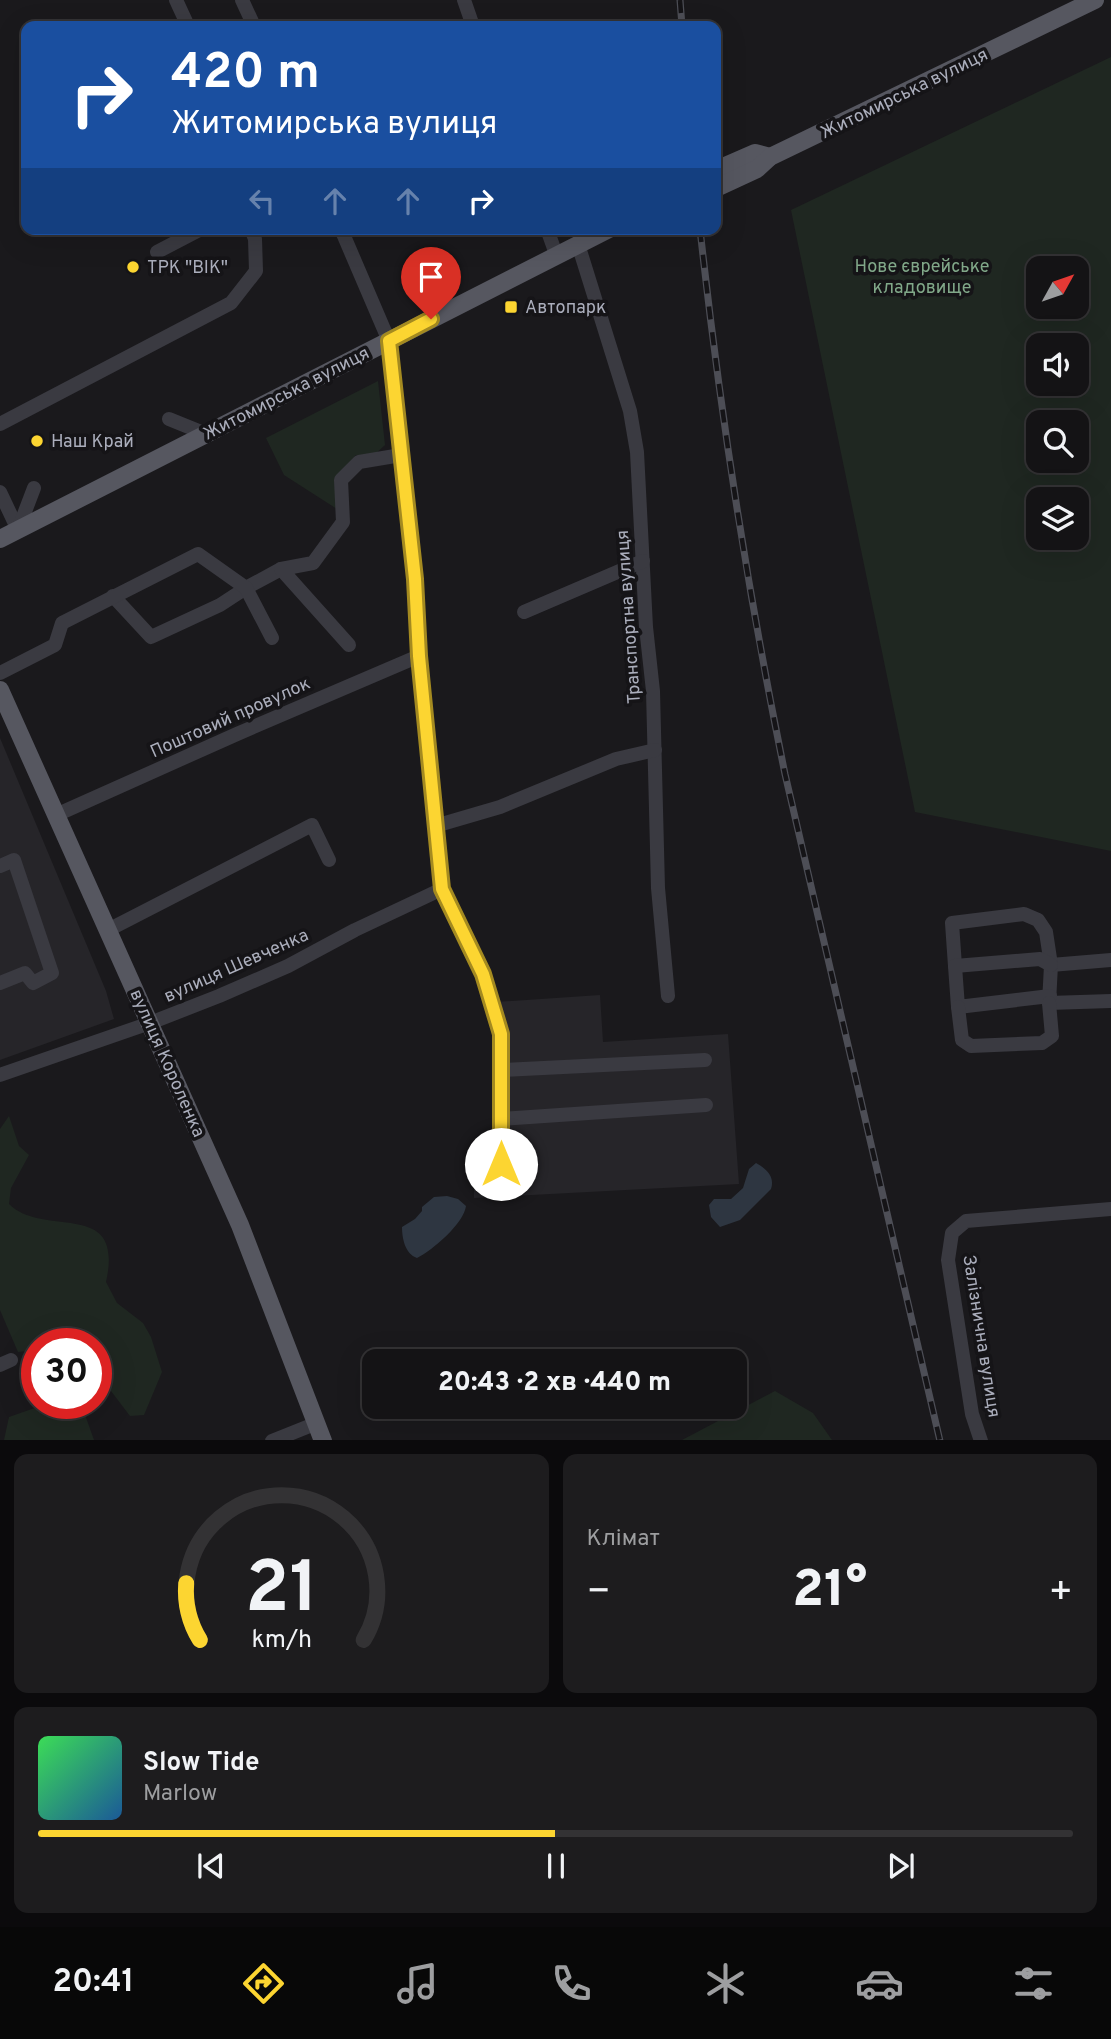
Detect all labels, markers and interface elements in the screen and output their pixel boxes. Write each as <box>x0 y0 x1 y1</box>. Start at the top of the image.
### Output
text: 420 m <box>171 44 320 106</box>
street label: Житомирська вулиця <box>817 44 992 145</box>
icon: right <box>56 49 147 140</box>
text: Житомирська вулиця <box>171 105 498 145</box>
icon: left <box>243 182 281 220</box>
icon: ahead <box>316 182 354 220</box>
icon: ahead <box>389 182 427 220</box>
icon: right <box>462 182 500 220</box>
pin <box>401 247 461 319</box>
park label: Нове єврейське кладовище <box>855 256 989 300</box>
north arrow <box>1026 256 1088 318</box>
map controls <box>1026 256 1089 550</box>
place label: ТРК "ВІК" <box>147 257 228 280</box>
icon: arrive <box>412 258 450 296</box>
marker: ТРК "ВІК" <box>125 259 141 275</box>
place label: Автопарк <box>525 297 606 320</box>
marker: Автопарк <box>503 299 519 315</box>
button: sound <box>1026 333 1089 396</box>
street label: Житомирська вулиця <box>200 342 374 446</box>
button: search <box>1026 410 1089 473</box>
place label: Наш Край <box>51 431 134 454</box>
marker: Наш Край <box>29 433 45 449</box>
button: layers <box>1026 487 1089 550</box>
street label: Транспортна вулиця <box>612 529 647 705</box>
street label: Поштовий провулок <box>147 673 314 764</box>
street label: вулиця Шевченка <box>161 924 312 1009</box>
street label: вулиця Короленка <box>124 986 210 1141</box>
position arrow <box>464 1127 538 1201</box>
street label: Залізнична вулиця <box>956 1253 1005 1419</box>
speed limit sign: 30 <box>21 1328 112 1419</box>
text: 20:43 · 2 хв · 440 m <box>438 1367 671 1400</box>
text: Клімат <box>587 1525 660 1554</box>
text: 21 <box>244 1546 318 1638</box>
text: 21° <box>792 1559 867 1625</box>
text: − <box>587 1569 611 1618</box>
text: + <box>1048 1569 1073 1618</box>
text: km/h <box>251 1624 312 1656</box>
text: Slow Tide <box>143 1747 260 1780</box>
text: Marlow <box>143 1780 217 1809</box>
icon: previous <box>192 1847 230 1885</box>
icon: pause <box>537 1847 575 1885</box>
icon: next <box>882 1847 920 1885</box>
icon: directions <box>239 1959 288 2008</box>
icon: music <box>393 1959 442 2008</box>
icon: phone <box>547 1959 596 2008</box>
icon: climate <box>701 1959 750 2008</box>
icon: car <box>855 1959 904 2008</box>
icon: filters <box>1009 1959 1058 2008</box>
text: 20:41 <box>53 1963 134 2003</box>

